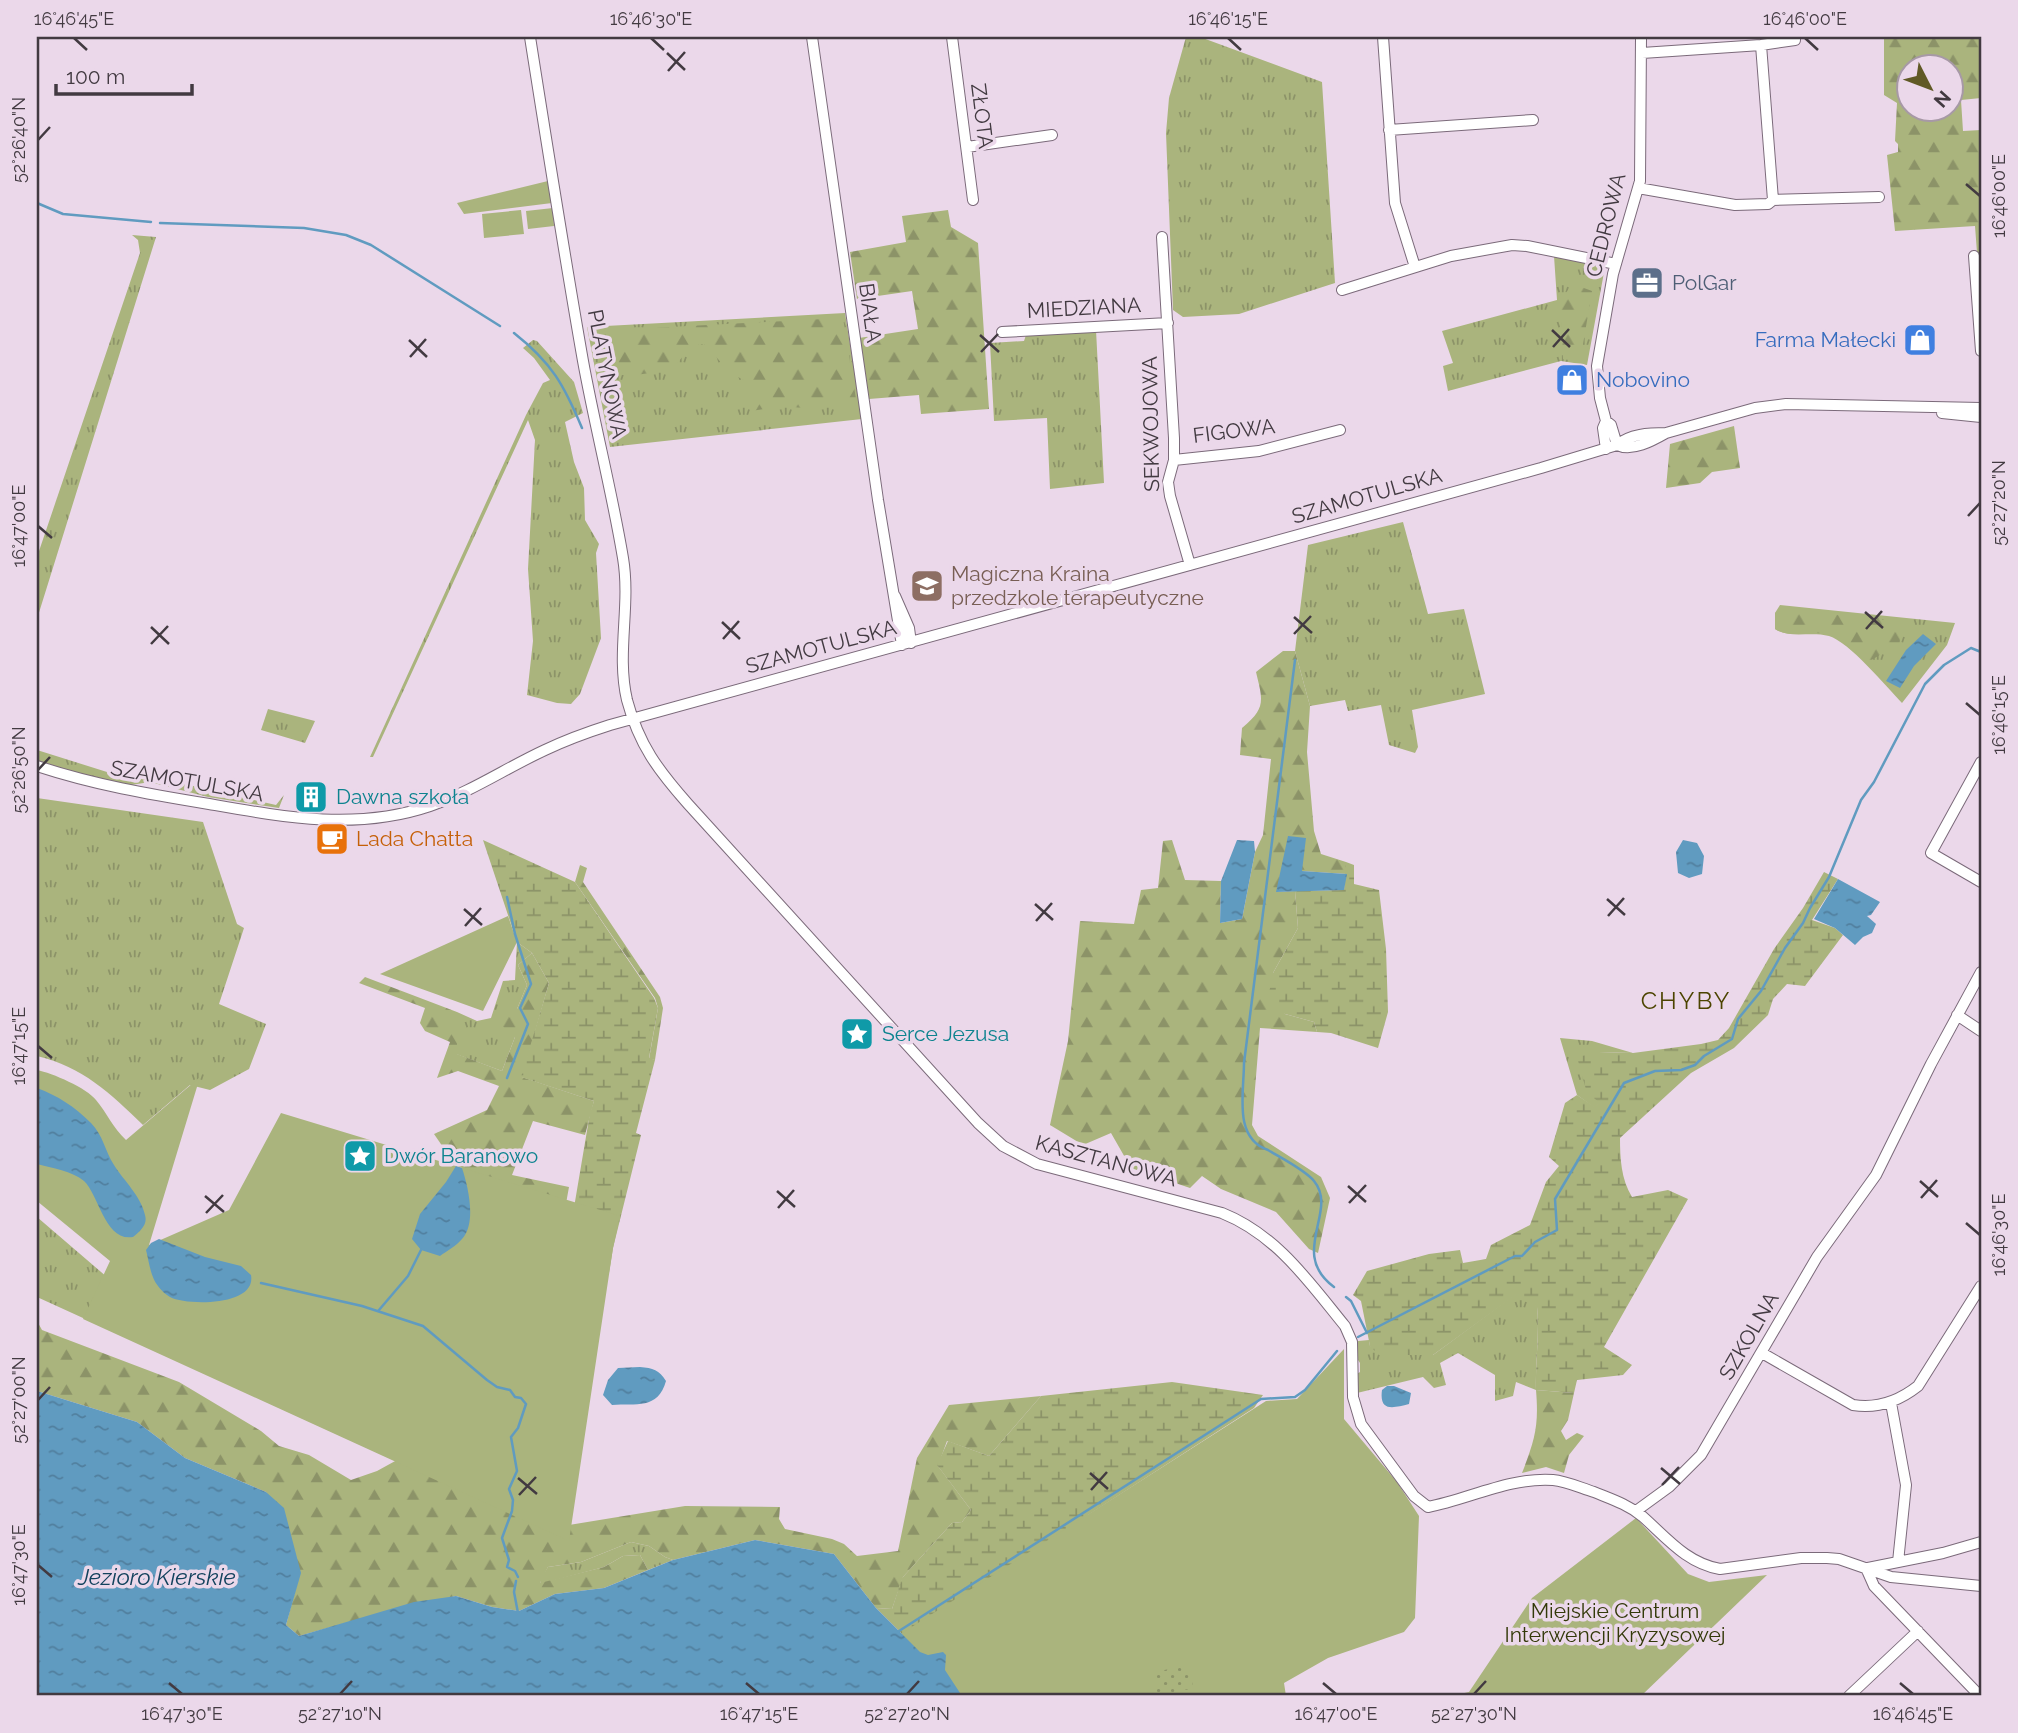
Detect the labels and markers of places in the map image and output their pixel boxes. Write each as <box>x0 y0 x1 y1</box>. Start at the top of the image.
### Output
office icon: PolGar <box>1628 264 1666 302</box>
place label: PolGar <box>1672 270 1737 295</box>
shop icon: Farma Małecki <box>1901 321 1939 359</box>
place label: Farma Małecki <box>1755 327 1896 352</box>
shop icon: Nobovino <box>1553 361 1591 399</box>
place label: Nobovino <box>1596 367 1690 392</box>
place label: Magiczna Kraina przedzkole terapeutyczne <box>951 561 1204 610</box>
school or university icon: Magiczna Kraina przedzkole terapeutyczne <box>908 567 946 605</box>
building icon: Dawna szkoła <box>292 778 330 816</box>
place label: Dawna szkoła <box>336 784 469 809</box>
cafe icon: Lada Chatta <box>313 820 351 858</box>
place label: Lada Chatta <box>356 826 473 851</box>
place icon: Serce Jezusa <box>838 1015 876 1053</box>
place label: Serce Jezusa <box>882 1021 1009 1046</box>
place icon: Dwór Baranowo <box>341 1137 379 1175</box>
place label: Dwór Baranowo <box>384 1143 538 1168</box>

